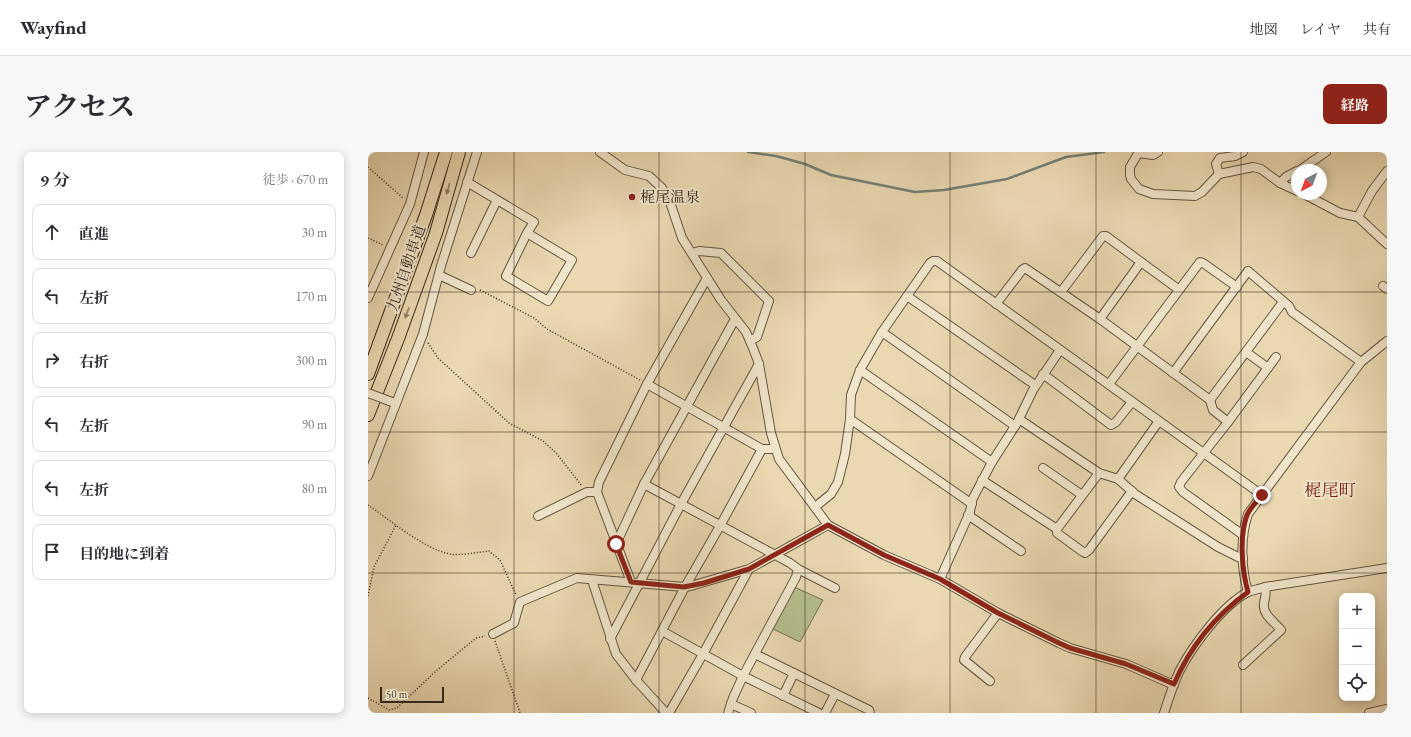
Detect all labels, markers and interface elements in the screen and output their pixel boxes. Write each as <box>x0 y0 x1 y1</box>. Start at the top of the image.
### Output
text: Wayfind <box>20 15 87 40</box>
text: 地図 <box>1250 20 1278 38</box>
text: レイヤ <box>1300 20 1341 38</box>
text: 共有 <box>1363 20 1391 38</box>
button: 経路 <box>1323 84 1387 124</box>
text: アクセス <box>24 88 135 124</box>
north arrow <box>1291 164 1327 200</box>
text: 9 分 <box>40 169 70 191</box>
text: 徒歩 · 670 m <box>263 171 328 188</box>
one-way arrow <box>445 184 451 196</box>
place label: 梶尾温泉 <box>640 187 700 206</box>
marker: 梶尾温泉 <box>627 192 637 202</box>
icon: ahead <box>41 221 63 243</box>
street label: 九州自動車道 <box>382 222 429 313</box>
text: 直進 <box>79 224 109 243</box>
text: 30 m <box>302 224 327 241</box>
icon: left <box>41 285 63 307</box>
text: 左折 <box>79 288 109 307</box>
text: 170 m <box>296 288 327 305</box>
one-way arrow <box>404 307 410 319</box>
icon: right <box>41 349 63 371</box>
text: 右折 <box>79 352 109 371</box>
text: 300 m <box>296 352 327 369</box>
icon: left <box>41 413 63 435</box>
text: 左折 <box>79 416 109 435</box>
text: 90 m <box>302 416 327 433</box>
icon: left <box>41 477 63 499</box>
district label: 梶尾町 <box>1305 479 1356 501</box>
text: 左折 <box>79 480 109 499</box>
text: 80 m <box>302 480 327 497</box>
route end <box>1253 486 1271 504</box>
route start <box>607 535 625 553</box>
icon: arrive <box>41 541 63 563</box>
text: 目的地に到着 <box>79 544 169 563</box>
map controls <box>1339 593 1375 701</box>
button: + <box>1339 593 1375 629</box>
button: − <box>1339 629 1375 665</box>
button: locate <box>1339 665 1375 701</box>
scale bar <box>380 685 444 704</box>
text: 50 m <box>386 687 407 701</box>

